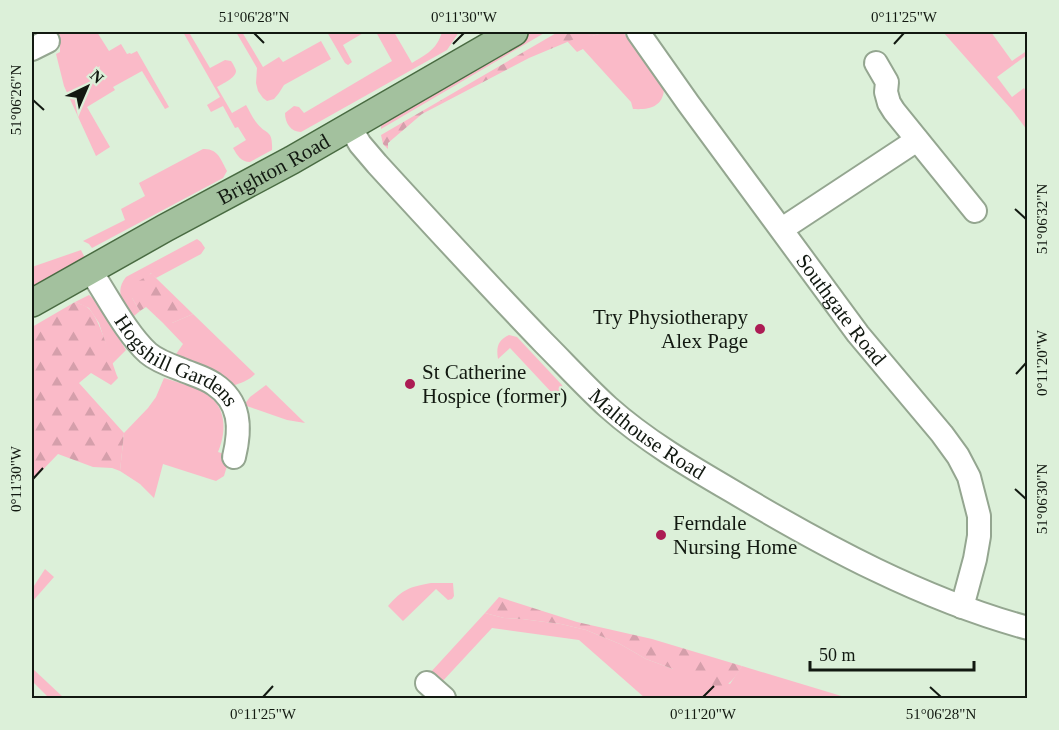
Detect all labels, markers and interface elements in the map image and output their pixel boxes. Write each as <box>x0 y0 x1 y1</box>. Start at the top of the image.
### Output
text: 51°06'28"N <box>219 9 289 25</box>
text: 0°11'30"W <box>431 9 498 25</box>
text: 0°11'25"W <box>871 9 938 25</box>
north arrow <box>57 57 117 117</box>
text: 51°06'26"N <box>8 65 24 135</box>
text: N <box>87 66 107 87</box>
street label: Brighton Road <box>213 129 334 210</box>
text: 51°06'32"N <box>1034 184 1050 254</box>
street label: Southgate Road <box>791 249 891 371</box>
place label: Try Physiotherapy Alex Page <box>593 305 748 353</box>
street label: Hogshill Gardens <box>109 310 243 411</box>
marker: Try Physiotherapy Alex Page <box>753 322 767 336</box>
text: 0°11'20"W <box>1034 329 1050 396</box>
place label: St Catherine Hospice (former) <box>422 360 567 408</box>
marker: St Catherine Hospice (former) <box>403 377 417 391</box>
street label: Malthouse Road <box>584 384 710 485</box>
text: 0°11'30"W <box>8 445 24 512</box>
text: 51°06'30"N <box>1034 464 1050 534</box>
place label: Ferndale Nursing Home <box>673 511 797 559</box>
marker: Ferndale Nursing Home <box>654 528 668 542</box>
scale bar <box>810 634 974 672</box>
text: 50 m <box>819 645 856 665</box>
text: 0°11'25"W <box>230 706 297 722</box>
text: 0°11'20"W <box>670 706 737 722</box>
text: 51°06'28"N <box>906 706 976 722</box>

